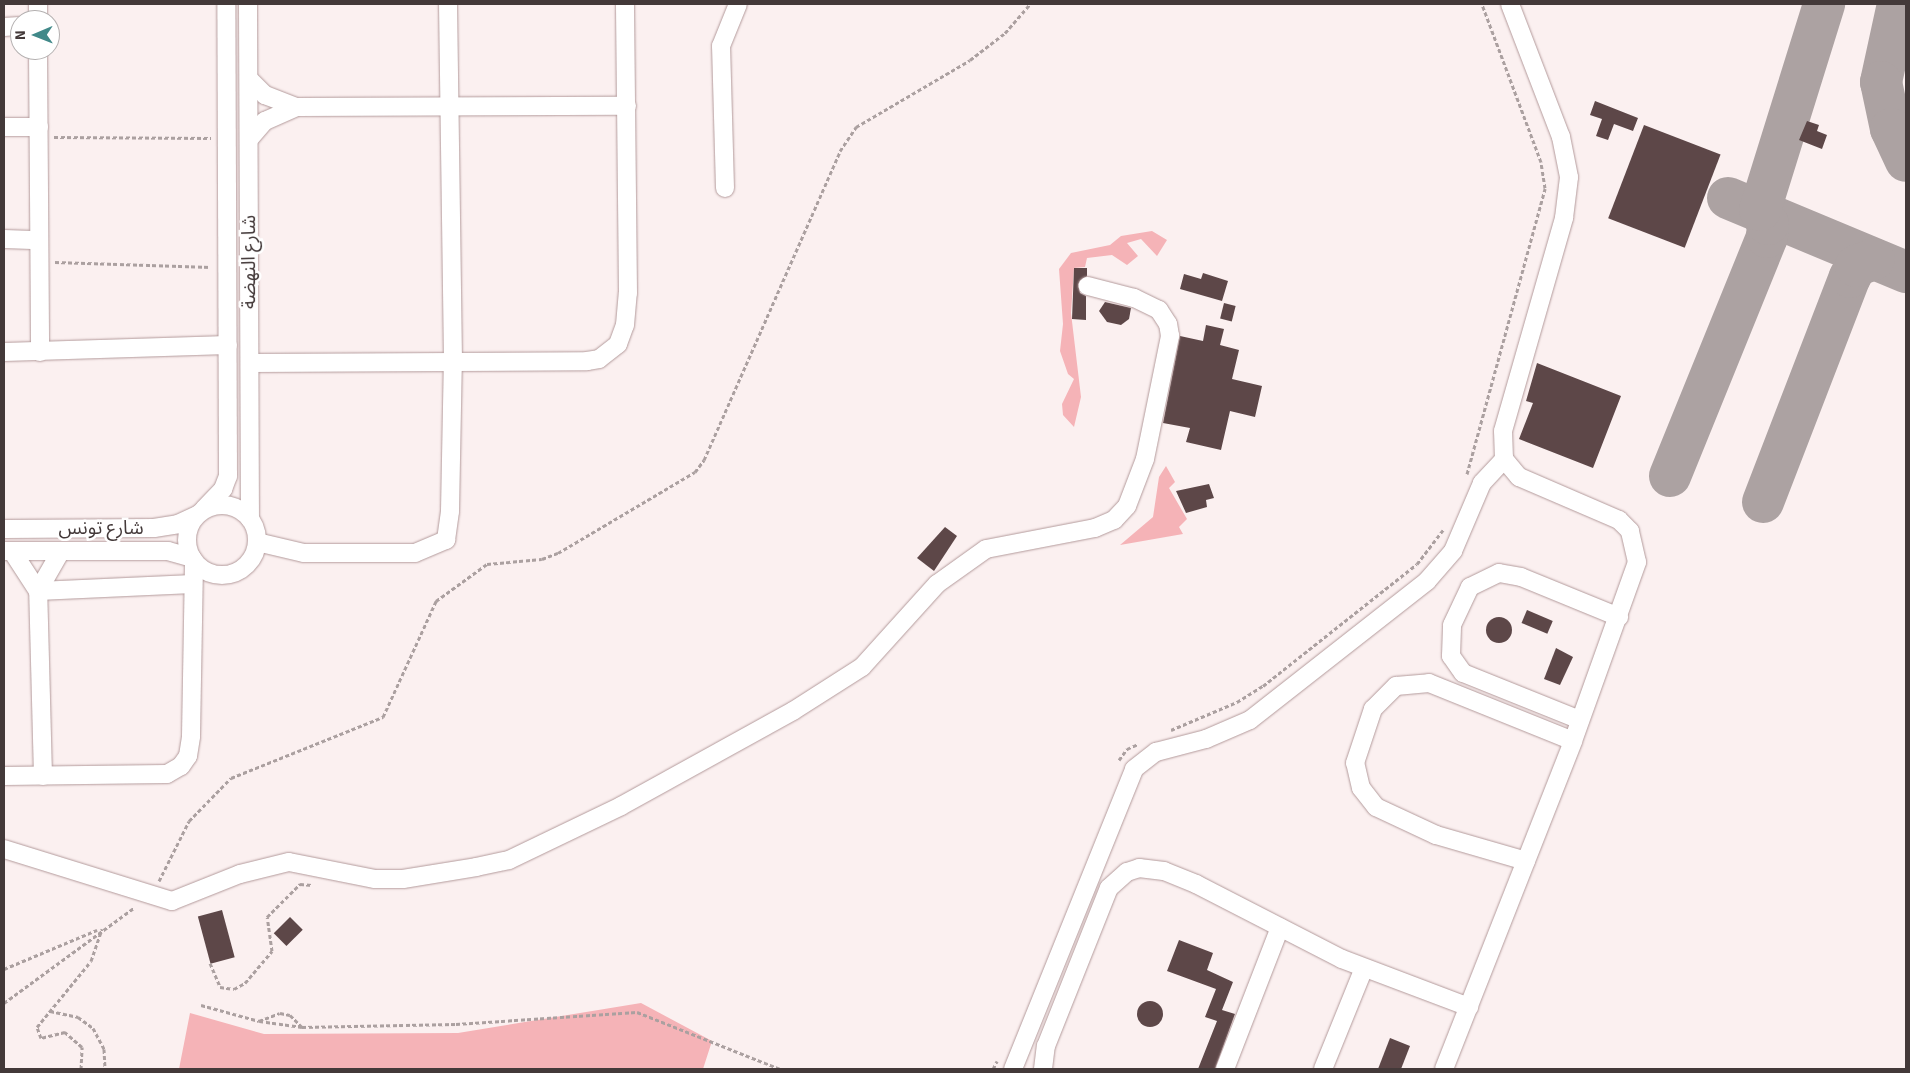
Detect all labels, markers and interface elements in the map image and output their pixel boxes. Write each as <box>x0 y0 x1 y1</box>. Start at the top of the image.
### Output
north arrow <box>10 10 60 60</box>
text: N <box>12 30 29 40</box>
street label: شارع النهضة <box>239 215 261 309</box>
street label: شارع تونس <box>58 518 144 540</box>

